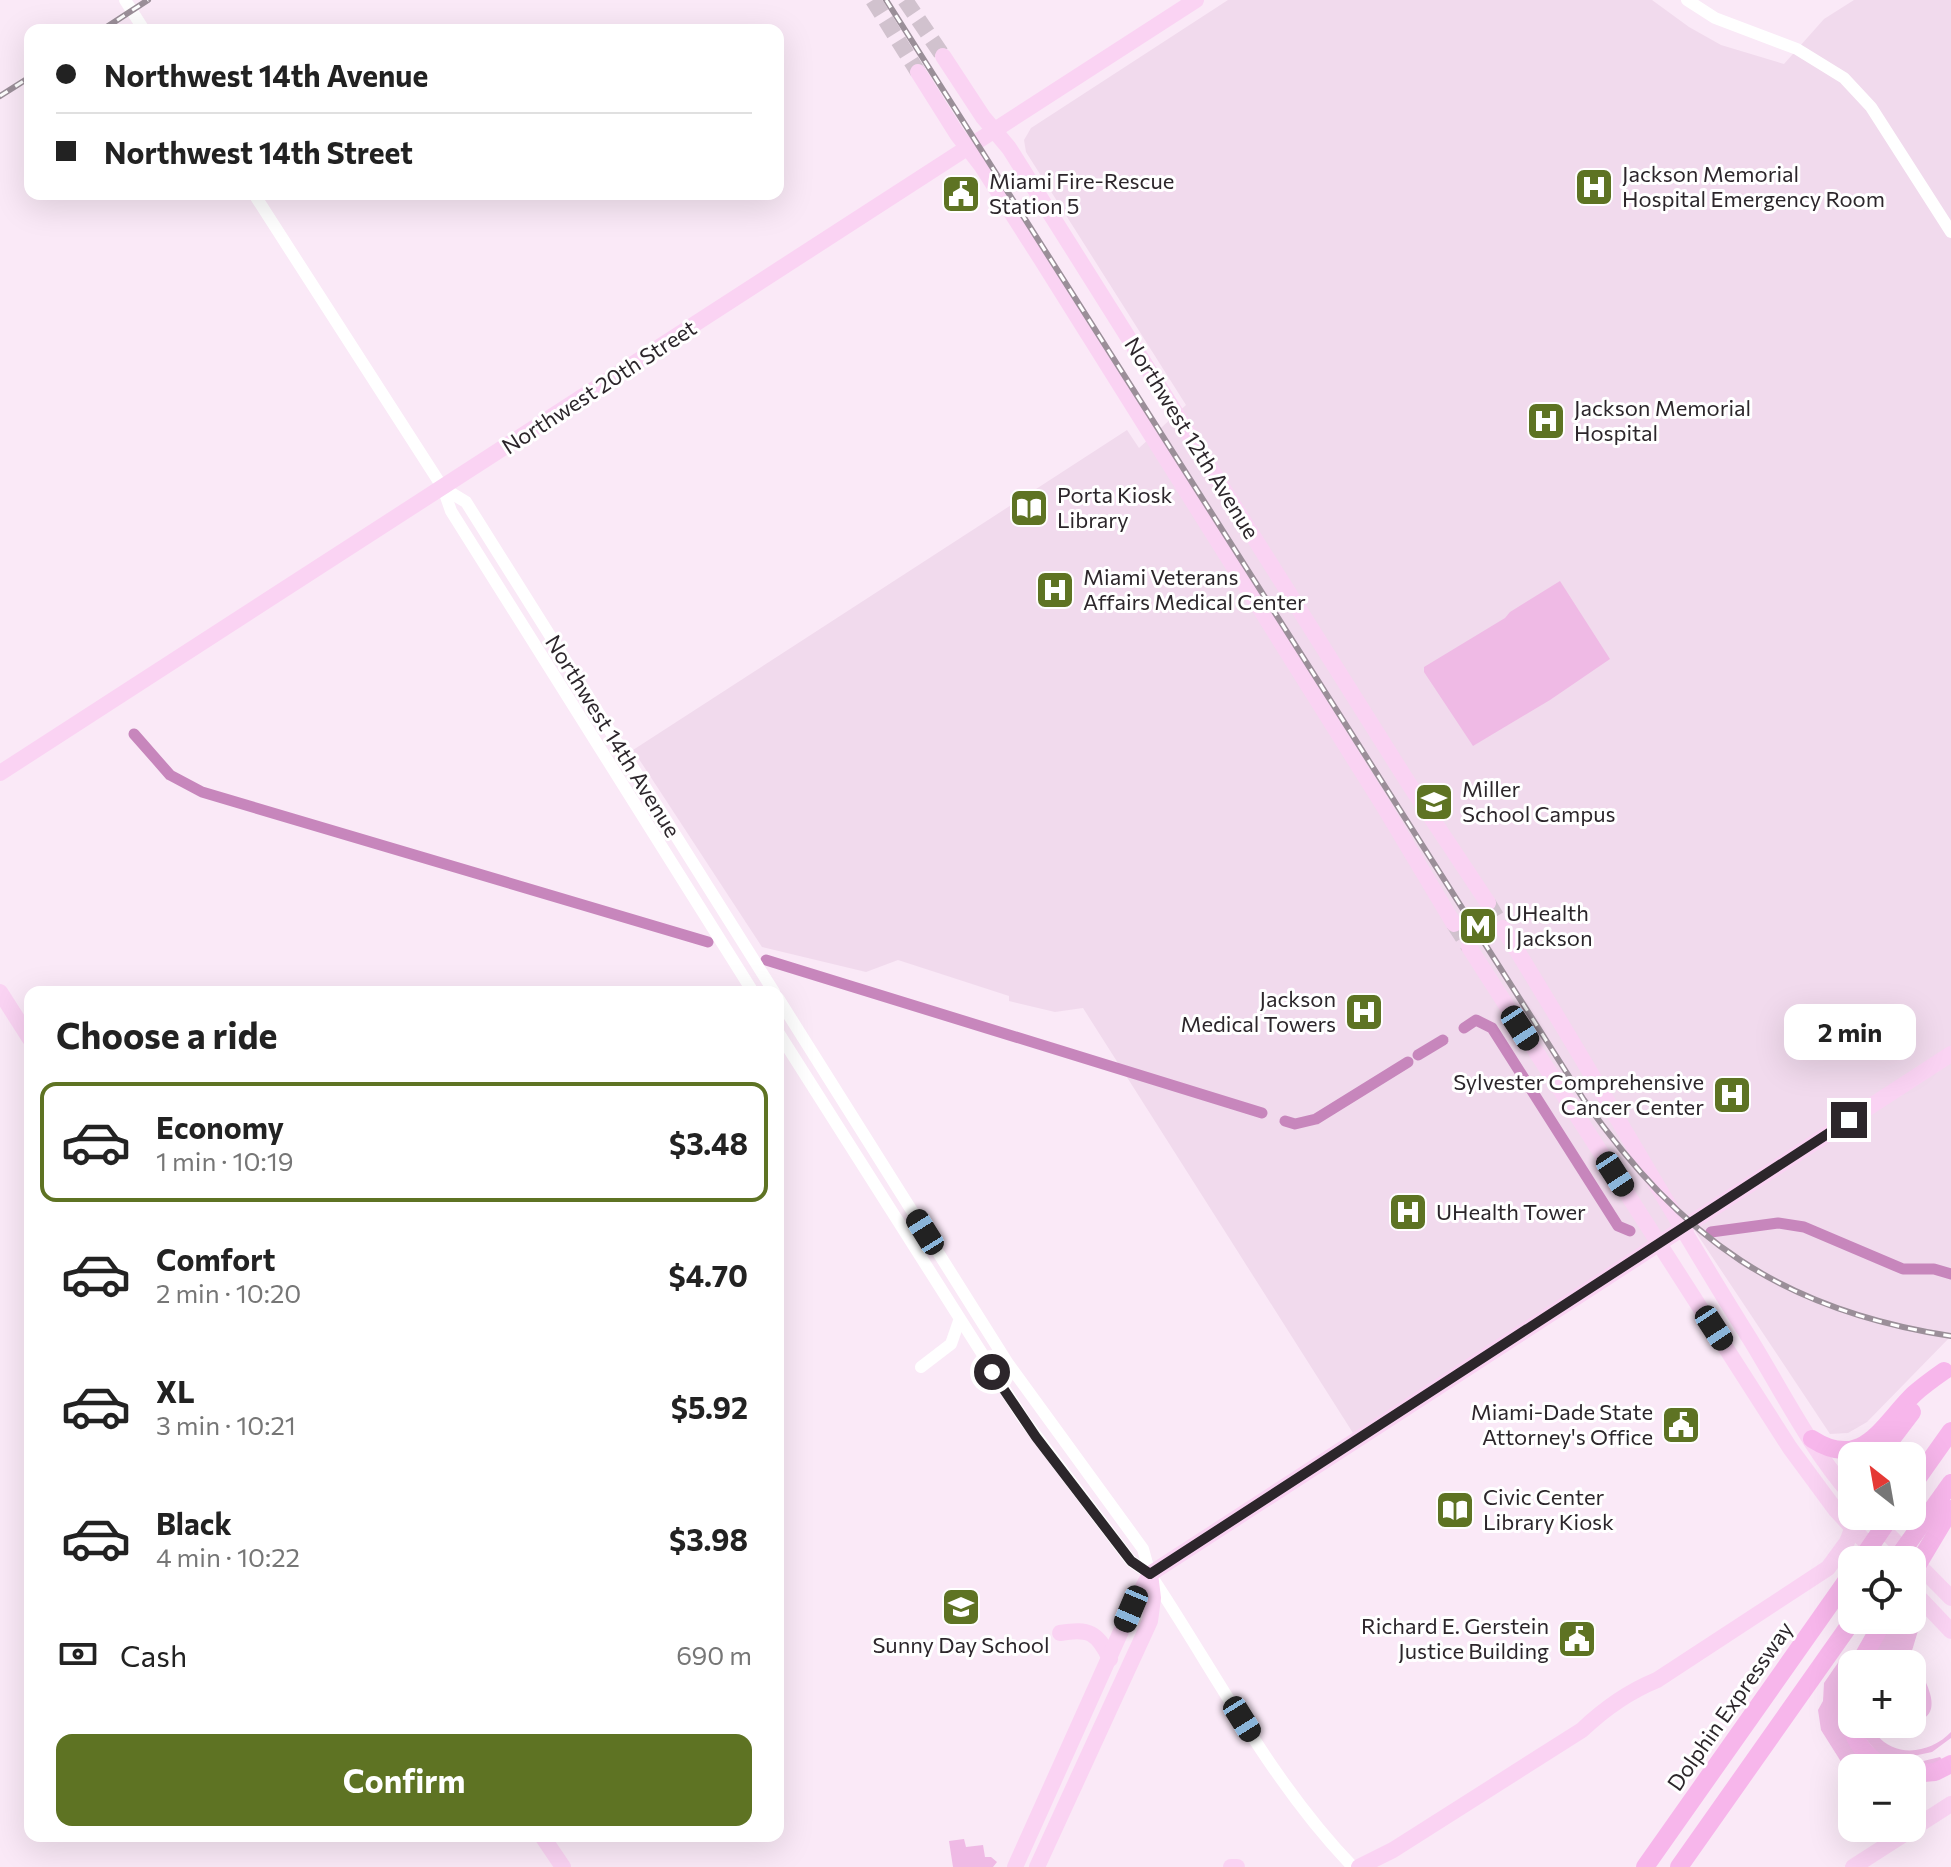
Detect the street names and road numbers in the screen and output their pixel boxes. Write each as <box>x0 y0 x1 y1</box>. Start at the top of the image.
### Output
street label: Northwest 20th Street <box>496 314 701 460</box>
street label: Northwest 12th Avenue <box>1119 332 1266 544</box>
street label: Northwest 14th Avenue <box>540 629 687 842</box>
street label: Dolphin Expressway <box>1661 1616 1798 1796</box>

